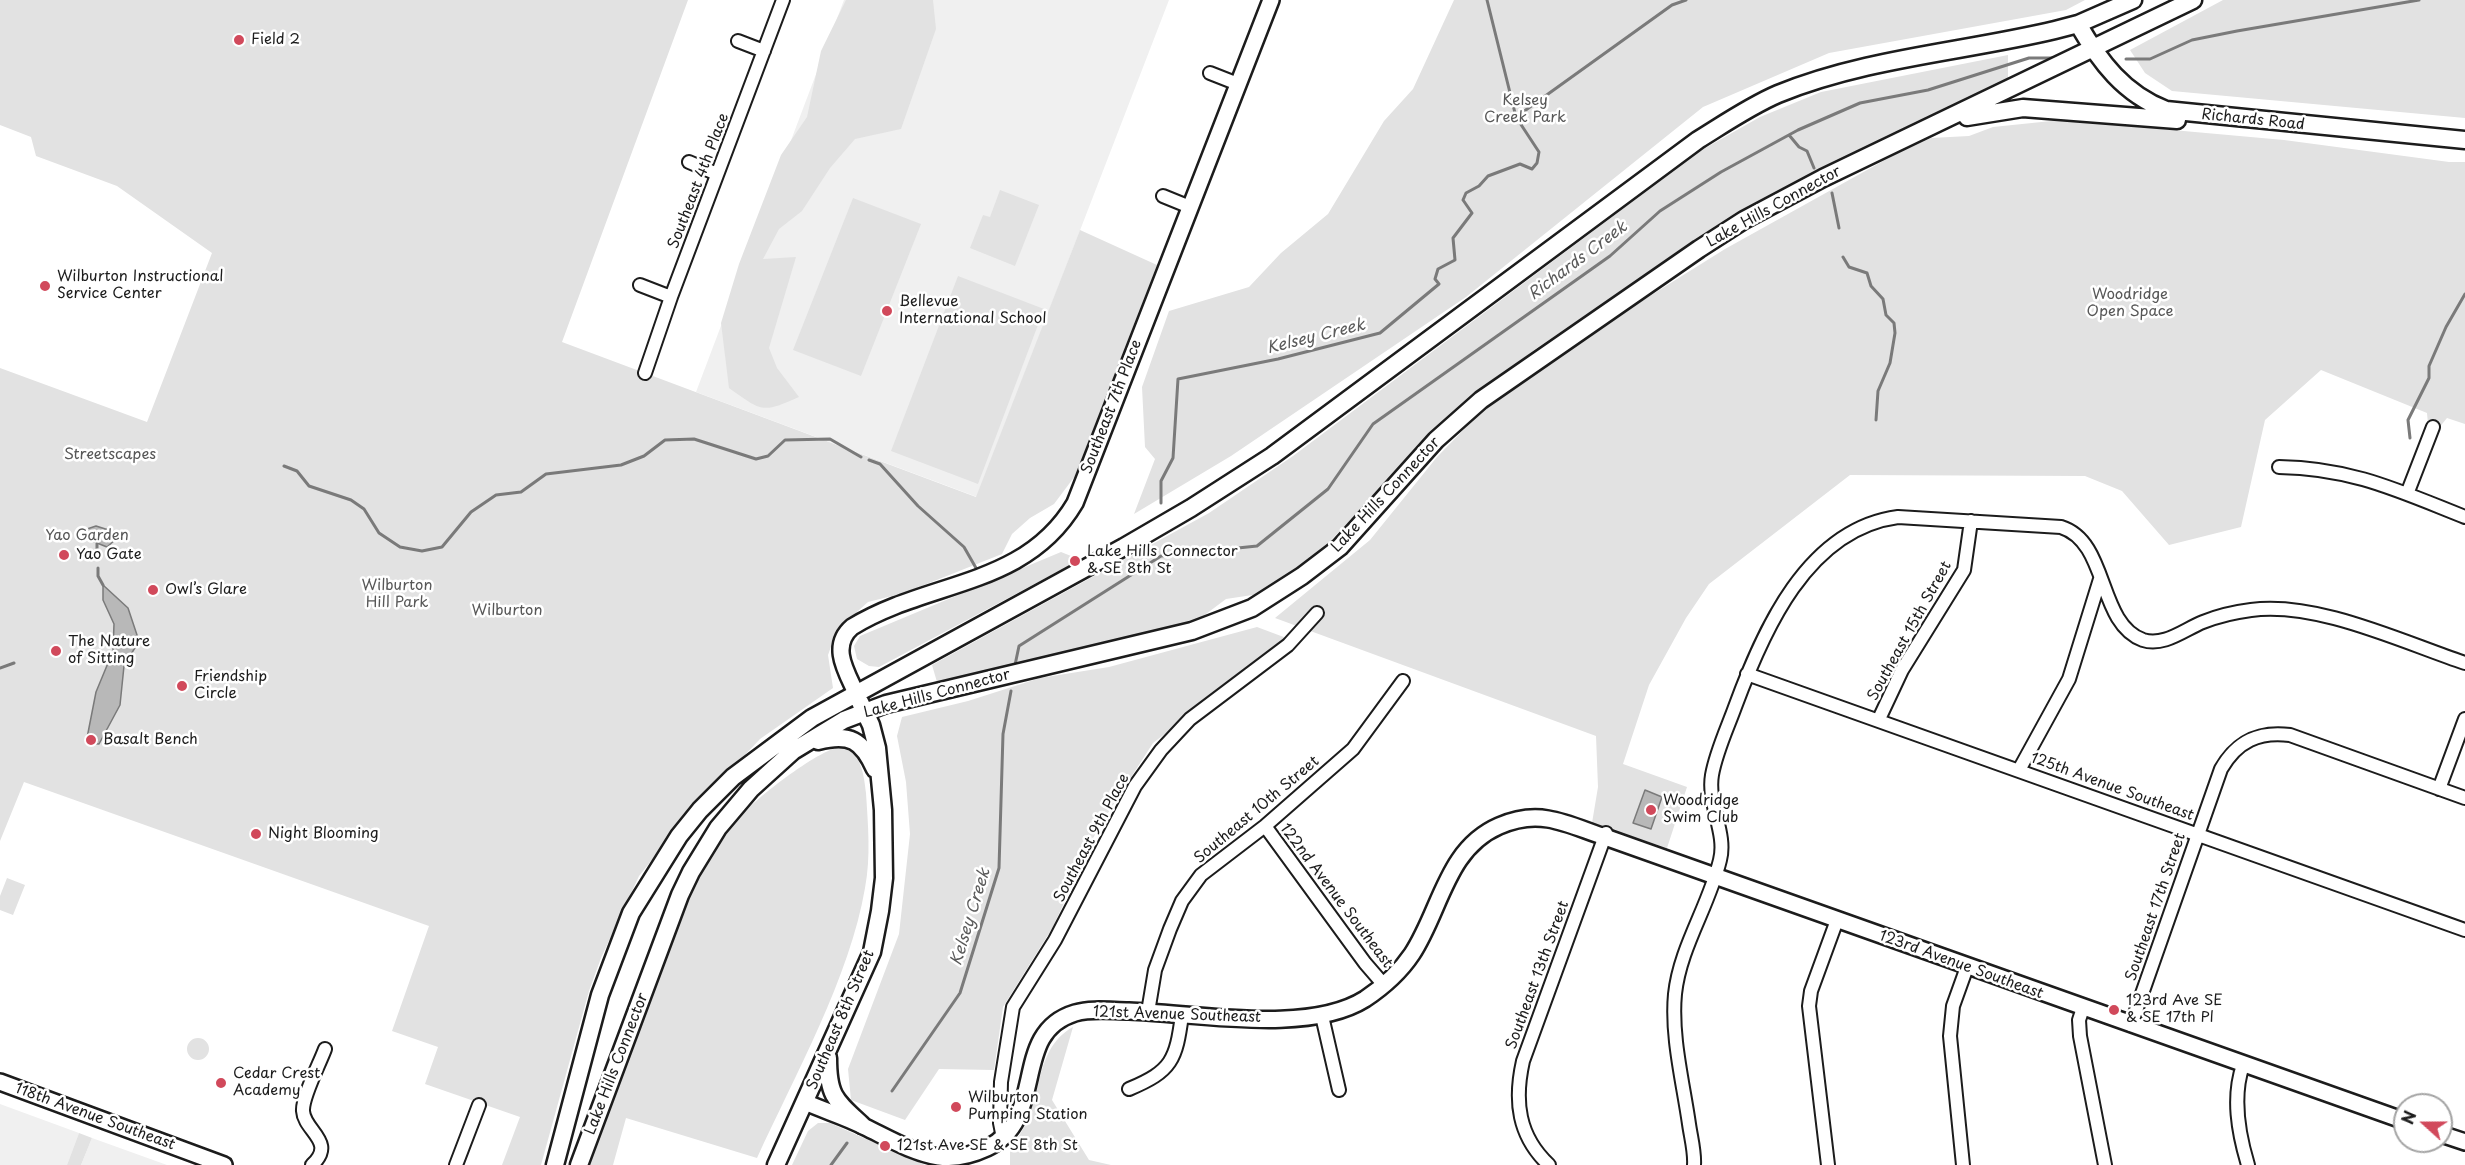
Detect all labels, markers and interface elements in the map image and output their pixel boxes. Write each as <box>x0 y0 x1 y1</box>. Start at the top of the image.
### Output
place label: Field 2 <box>251 31 300 49</box>
marker: Field 2 <box>232 33 246 47</box>
park label: Kelsey Creek Park <box>1484 92 1566 127</box>
street label: Richards Road <box>2201 106 2305 134</box>
street label: Southeast 4th Place <box>665 111 733 251</box>
street label: Lake Hills Connector <box>1704 163 1844 251</box>
water label: Richards Creek <box>1525 218 1631 304</box>
place label: Wilburton Instructional Service Center <box>57 268 223 303</box>
marker: Wilburton Instructional Service Center <box>38 279 52 293</box>
park label: Woodridge Open Space <box>2087 286 2173 321</box>
place label: Bellevue International School <box>899 293 1046 328</box>
marker: Bellevue International School <box>880 304 894 318</box>
water label: Kelsey Creek <box>1265 316 1367 358</box>
street label: Southeast 7th Place <box>1078 337 1146 477</box>
street label: Lake Hills Connector <box>1328 434 1444 556</box>
park label: Streetscapes <box>64 446 156 464</box>
park label: Yao Garden <box>45 527 129 545</box>
place label: Lake Hills Connector & SE 8th St <box>1087 543 1238 578</box>
place label: Yao Gate <box>76 546 142 564</box>
marker: Yao Gate <box>57 548 71 562</box>
marker: Lake Hills Connector & SE 8th St <box>1068 554 1082 568</box>
street label: Southeast 15th Street <box>1864 558 1956 704</box>
park label: Wilburton Hill Park <box>362 577 432 612</box>
place label: Owl’s Glare <box>165 581 247 599</box>
marker: Owl’s Glare <box>146 583 160 597</box>
park label: Wilburton <box>472 602 542 620</box>
place label: The Nature of Sitting <box>68 633 150 668</box>
marker: The Nature of Sitting <box>49 644 63 658</box>
street label: Lake Hills Connector <box>862 666 1012 722</box>
place label: Friendship Circle <box>194 668 267 703</box>
marker: Friendship Circle <box>175 679 189 693</box>
place label: Basalt Bench <box>103 731 198 749</box>
marker: Basalt Bench <box>84 733 98 747</box>
street label: 125th Avenue Southeast <box>2028 749 2196 825</box>
street label: Southeast 10th Street <box>1191 753 1323 867</box>
street label: Southeast 9th Place <box>1051 771 1133 905</box>
place label: Woodridge Swim Club <box>1663 792 1739 827</box>
marker: Woodridge Swim Club <box>1644 803 1658 817</box>
street label: 122nd Avenue Southeast <box>1276 820 1396 972</box>
place label: Night Blooming <box>268 825 379 843</box>
marker: Night Blooming <box>249 827 263 841</box>
street label: Southeast 17th Street <box>2122 831 2190 983</box>
water label: Kelsey Creek <box>947 866 995 968</box>
street label: Southeast 13th Street <box>1503 898 1573 1052</box>
street label: 123rd Avenue Southeast <box>1876 927 2046 1003</box>
street label: Southeast 8th Street <box>803 947 879 1093</box>
street label: Lake Hills Connector <box>582 990 652 1138</box>
place label: 123rd Ave SE & SE 17th Pl <box>2126 992 2223 1027</box>
street label: 121st Avenue Southeast <box>1093 1003 1261 1027</box>
marker: 123rd Ave SE & SE 17th Pl <box>2107 1003 2121 1017</box>
place label: Cedar Crest Academy <box>233 1065 320 1100</box>
marker: Cedar Crest Academy <box>214 1076 228 1090</box>
street label: 118th Avenue Southeast <box>13 1080 177 1154</box>
place label: Wilburton Pumping Station <box>968 1089 1088 1124</box>
north arrow <box>2393 1093 2453 1153</box>
marker: Wilburton Pumping Station <box>949 1100 963 1114</box>
text: N <box>2395 1107 2422 1127</box>
place label: 121st Ave SE & SE 8th St <box>897 1137 1078 1155</box>
marker: 121st Ave SE & SE 8th St <box>878 1139 892 1153</box>

